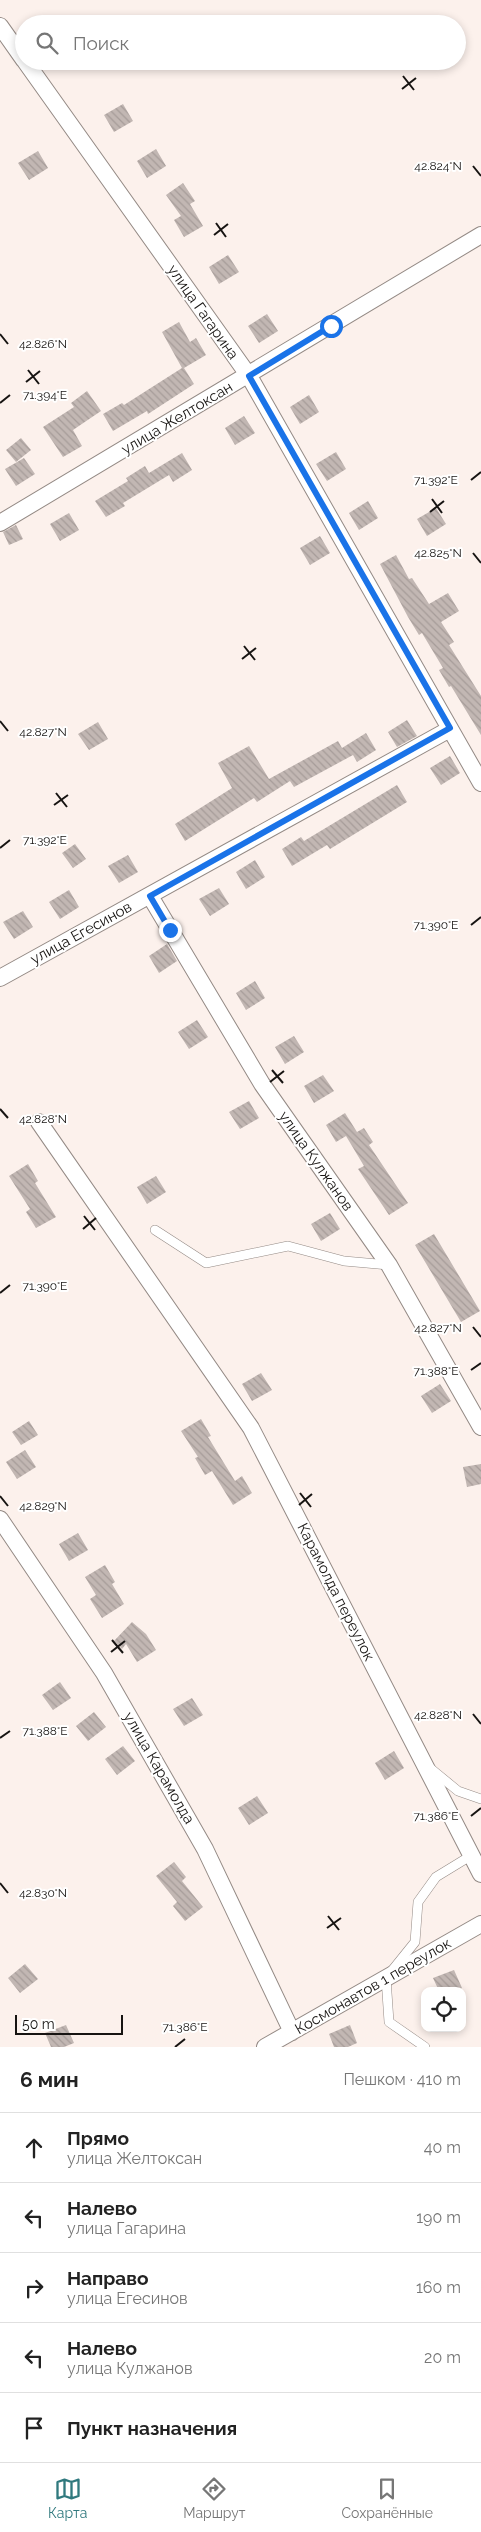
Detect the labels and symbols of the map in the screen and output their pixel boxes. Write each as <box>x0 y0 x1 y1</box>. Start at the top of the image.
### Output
text: 42.824°N <box>414 159 462 173</box>
street label: улица Гагарина <box>164 261 242 363</box>
route start <box>320 315 343 338</box>
text: 42.826°N <box>19 337 67 351</box>
street label: улица Желтоксан <box>118 378 236 458</box>
text: 71.394°E <box>23 388 67 402</box>
text: 71.392°E <box>414 473 458 487</box>
text: 42.825°N <box>414 546 462 560</box>
text: 42.827°N <box>19 725 67 739</box>
text: 71.392°E <box>23 833 67 847</box>
street label: улица Егесинов <box>27 898 135 968</box>
text: 71.390°E <box>414 918 458 932</box>
route end <box>159 919 182 942</box>
street label: улица Кулжанов <box>275 1108 357 1214</box>
text: 42.828°N <box>19 1112 67 1126</box>
text: 71.390°E <box>23 1279 67 1293</box>
text: 42.827°N <box>414 1321 462 1335</box>
text: 71.388°E <box>414 1364 458 1378</box>
text: 42.829°N <box>19 1499 67 1513</box>
street label: Карамолда переулок <box>293 1520 379 1664</box>
text: 42.828°N <box>414 1708 462 1722</box>
street label: улица Карамолда <box>120 1709 198 1827</box>
text: 71.388°E <box>23 1724 67 1738</box>
text: 71.386°E <box>413 1809 459 1823</box>
text: 42.830°N <box>19 1886 67 1900</box>
street label: Космонавтов 1 переулок <box>292 1934 454 2038</box>
scale bar <box>15 2012 122 2035</box>
text: 71.386°E <box>162 2020 208 2034</box>

